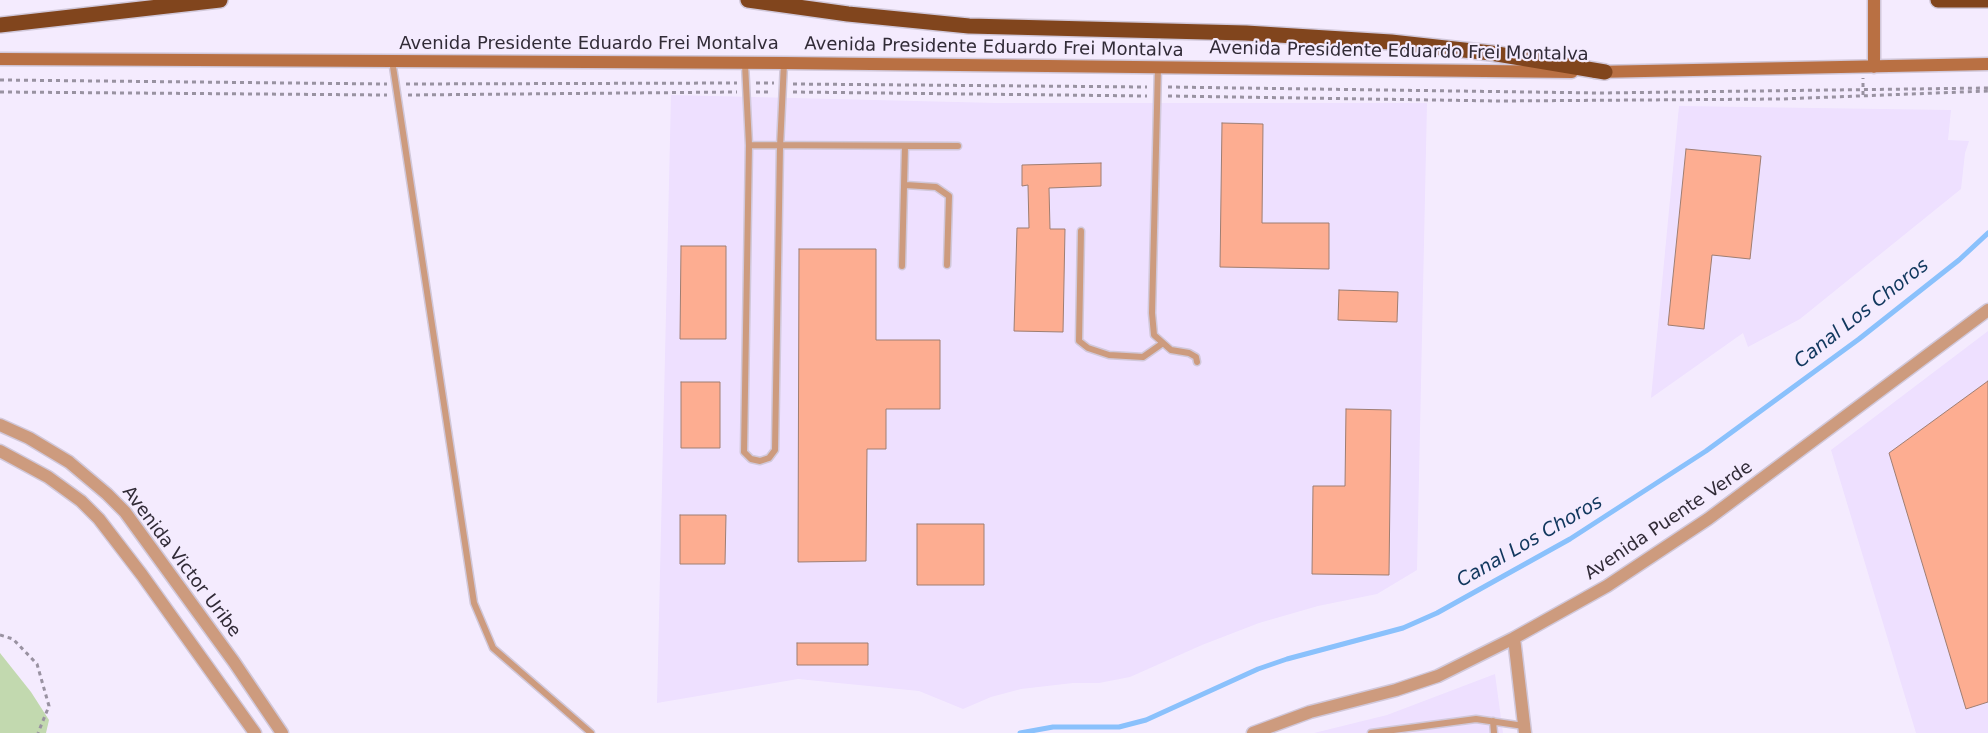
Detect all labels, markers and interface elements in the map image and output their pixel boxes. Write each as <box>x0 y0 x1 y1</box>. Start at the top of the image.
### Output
street label: Avenida Presidente Eduardo Frei Montalva <box>399 33 779 55</box>
street label: Avenida Presidente Eduardo Frei Montalva <box>804 34 1184 62</box>
street label: Avenida Presidente Eduardo Frei Montalva <box>1209 38 1589 66</box>
water label: Canal Los Choros <box>1790 254 1934 374</box>
street label: Avenida Puente Verde <box>1581 457 1757 585</box>
street label: Avenida Victor Uribe <box>117 482 245 642</box>
water label: Canal Los Choros <box>1453 491 1607 593</box>

